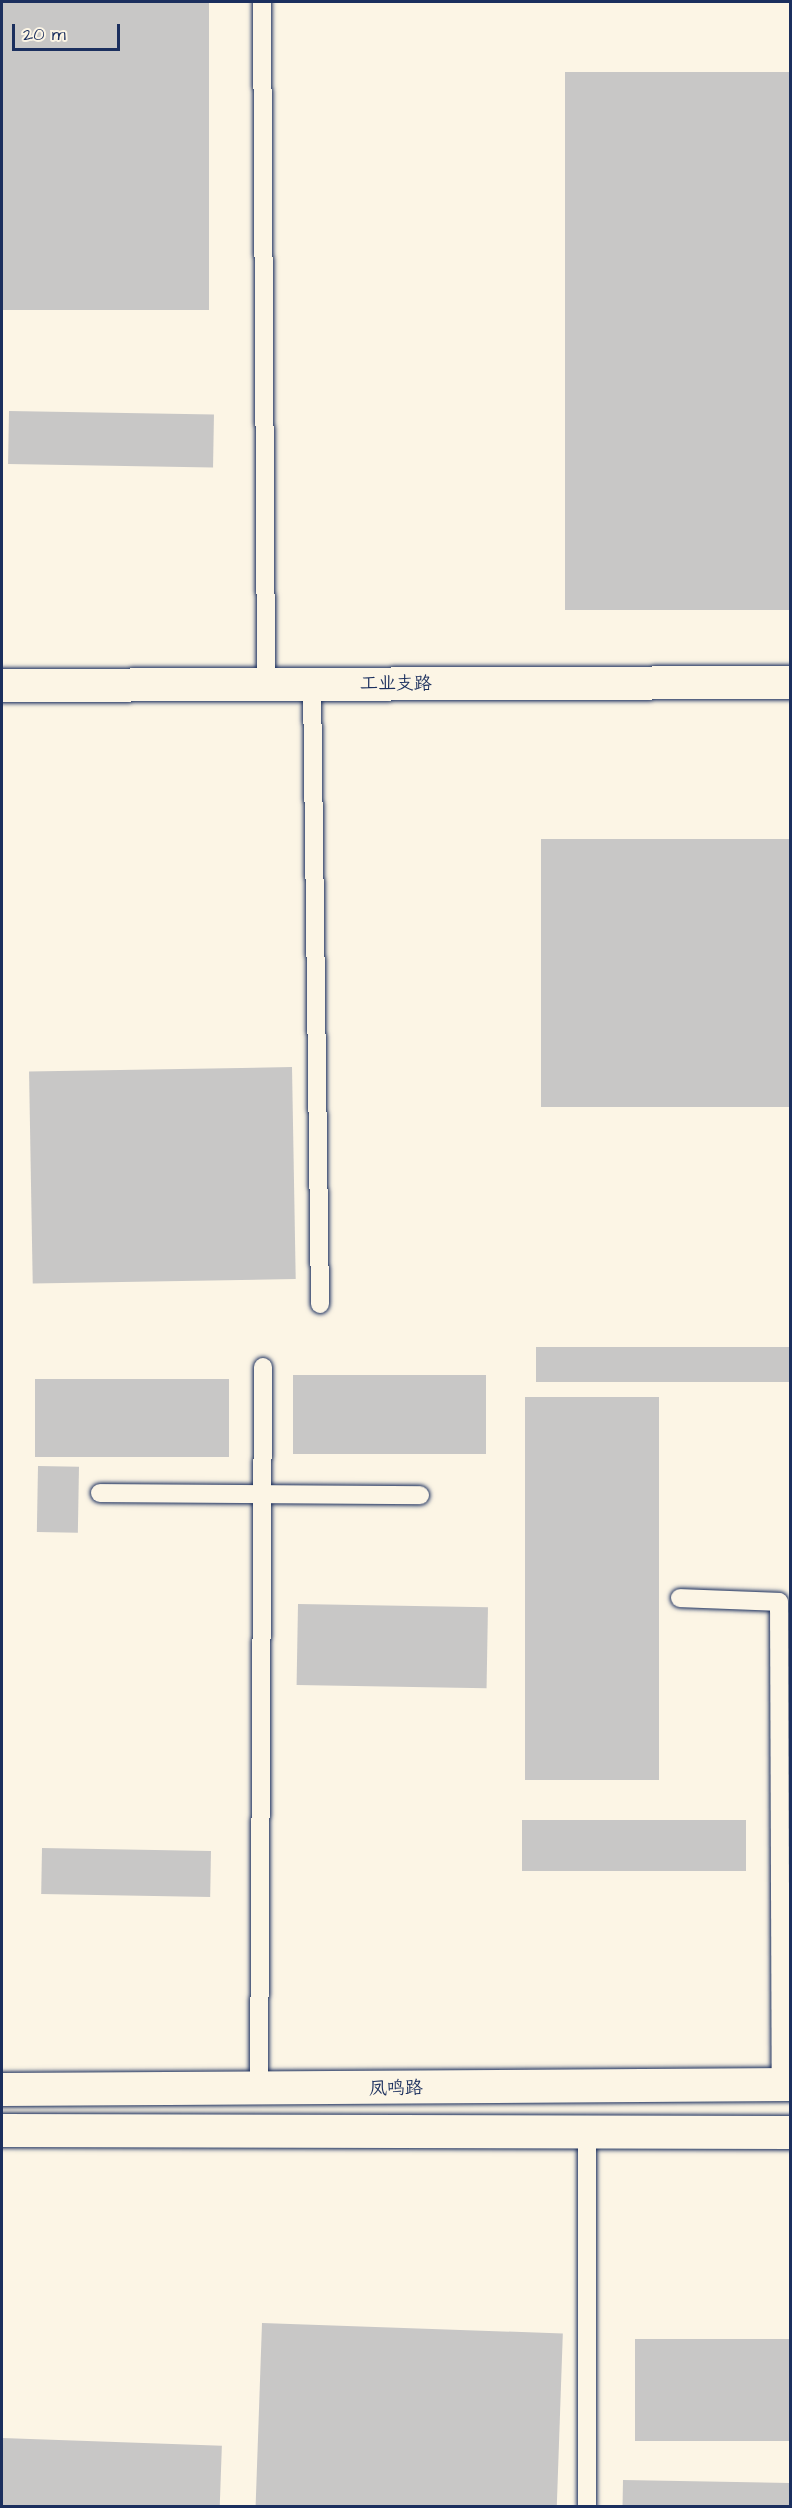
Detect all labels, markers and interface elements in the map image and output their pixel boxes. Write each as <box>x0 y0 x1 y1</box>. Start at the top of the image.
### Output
scale bar <box>15 12 123 50</box>
text: 20 m <box>23 22 66 47</box>
street label: 工业支路 <box>360 673 432 695</box>
street label: 凤鸣路 <box>369 2078 423 2100</box>

